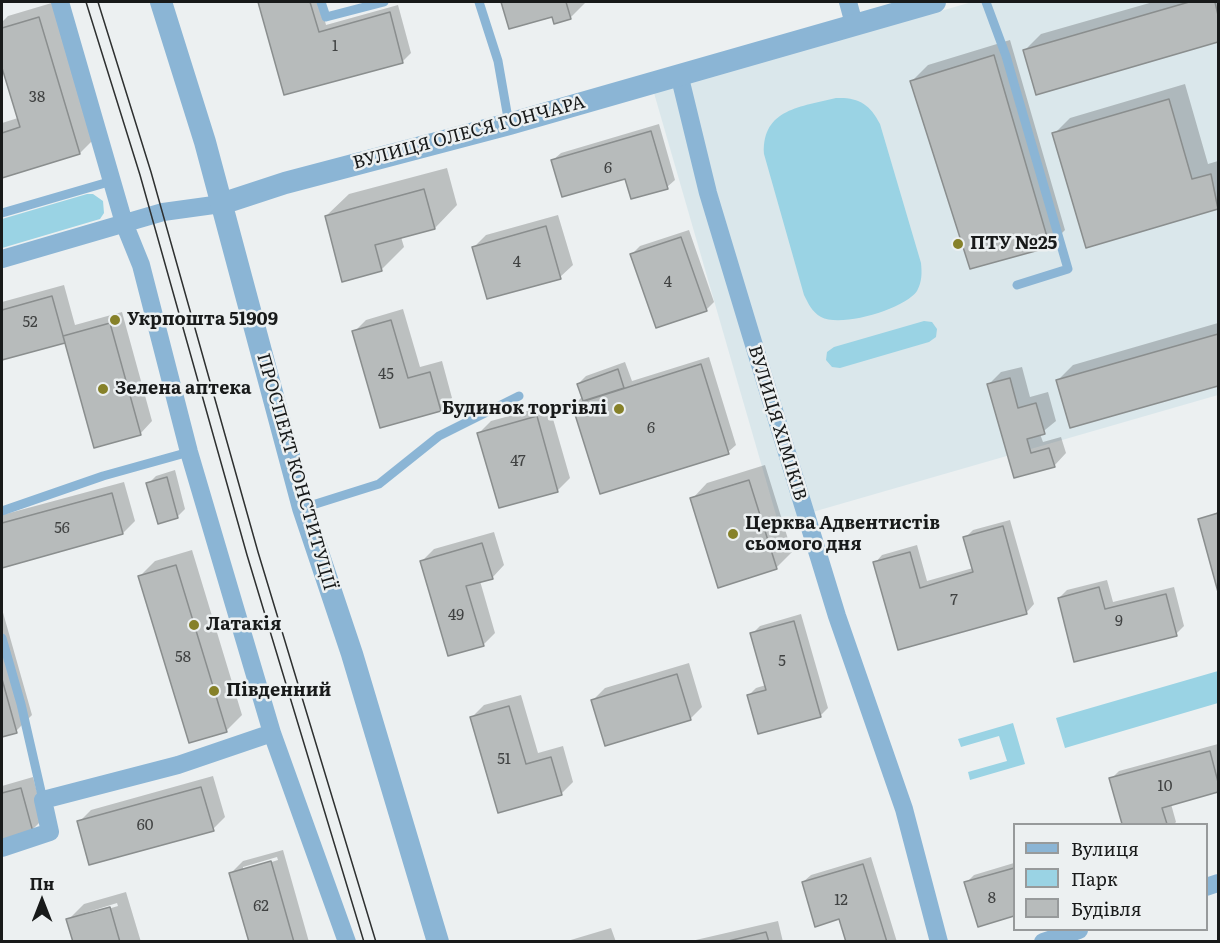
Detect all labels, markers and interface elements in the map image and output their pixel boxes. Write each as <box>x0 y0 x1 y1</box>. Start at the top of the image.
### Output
house number: 1 <box>332 38 338 56</box>
house number: 38 <box>29 89 45 107</box>
street label: ВУЛИЦЯ ОЛЕСЯ ГОНЧАРА <box>350 92 588 174</box>
house number: 6 <box>604 160 612 178</box>
place label: ПТУ №25 <box>970 233 1057 255</box>
marker: ПТУ №25 <box>951 237 965 251</box>
house number: 4 <box>513 254 521 272</box>
house number: 4 <box>664 274 672 292</box>
place label: Укрпошта 51909 <box>127 309 278 331</box>
marker: Укрпошта 51909 <box>108 313 122 327</box>
house number: 52 <box>22 314 38 332</box>
street label: ВУЛИЦЯ ХІМІКІВ <box>743 343 811 503</box>
street label: ПРОСПЕКТ КОНСТИТУЦІЇ <box>252 351 340 593</box>
house number: 45 <box>378 366 394 384</box>
place label: Зелена аптека <box>115 378 251 400</box>
marker: Зелена аптека <box>96 382 110 396</box>
place label: Будинок торгівлі <box>442 398 607 420</box>
marker: Будинок торгівлі <box>612 402 626 416</box>
house number: 6 <box>647 420 655 438</box>
house number: 47 <box>510 453 526 471</box>
place label: Церква Адвентистів сьомого дня <box>745 513 940 556</box>
house number: 56 <box>54 520 70 538</box>
marker: Церква Адвентистів сьомого дня <box>726 527 740 541</box>
house number: 7 <box>950 592 958 610</box>
house number: 49 <box>448 607 464 625</box>
house number: 9 <box>1115 613 1123 631</box>
place label: Латакія <box>206 614 281 636</box>
marker: Латакія <box>187 618 201 632</box>
house number: 58 <box>175 649 191 667</box>
house number: 5 <box>778 653 786 671</box>
place label: Південний <box>226 680 331 702</box>
marker: Південний <box>207 684 221 698</box>
house number: 51 <box>497 751 511 769</box>
house number: 10 <box>1158 778 1172 796</box>
house number: 60 <box>137 817 153 835</box>
legend <box>1013 823 1208 931</box>
text: Вулиця <box>1071 835 1139 862</box>
text: Парк <box>1071 865 1118 892</box>
north arrow <box>12 871 72 931</box>
text: Пн <box>30 871 54 895</box>
house number: 8 <box>988 890 996 908</box>
house number: 12 <box>834 892 848 910</box>
text: Будівля <box>1071 895 1142 922</box>
house number: 62 <box>253 898 269 916</box>

